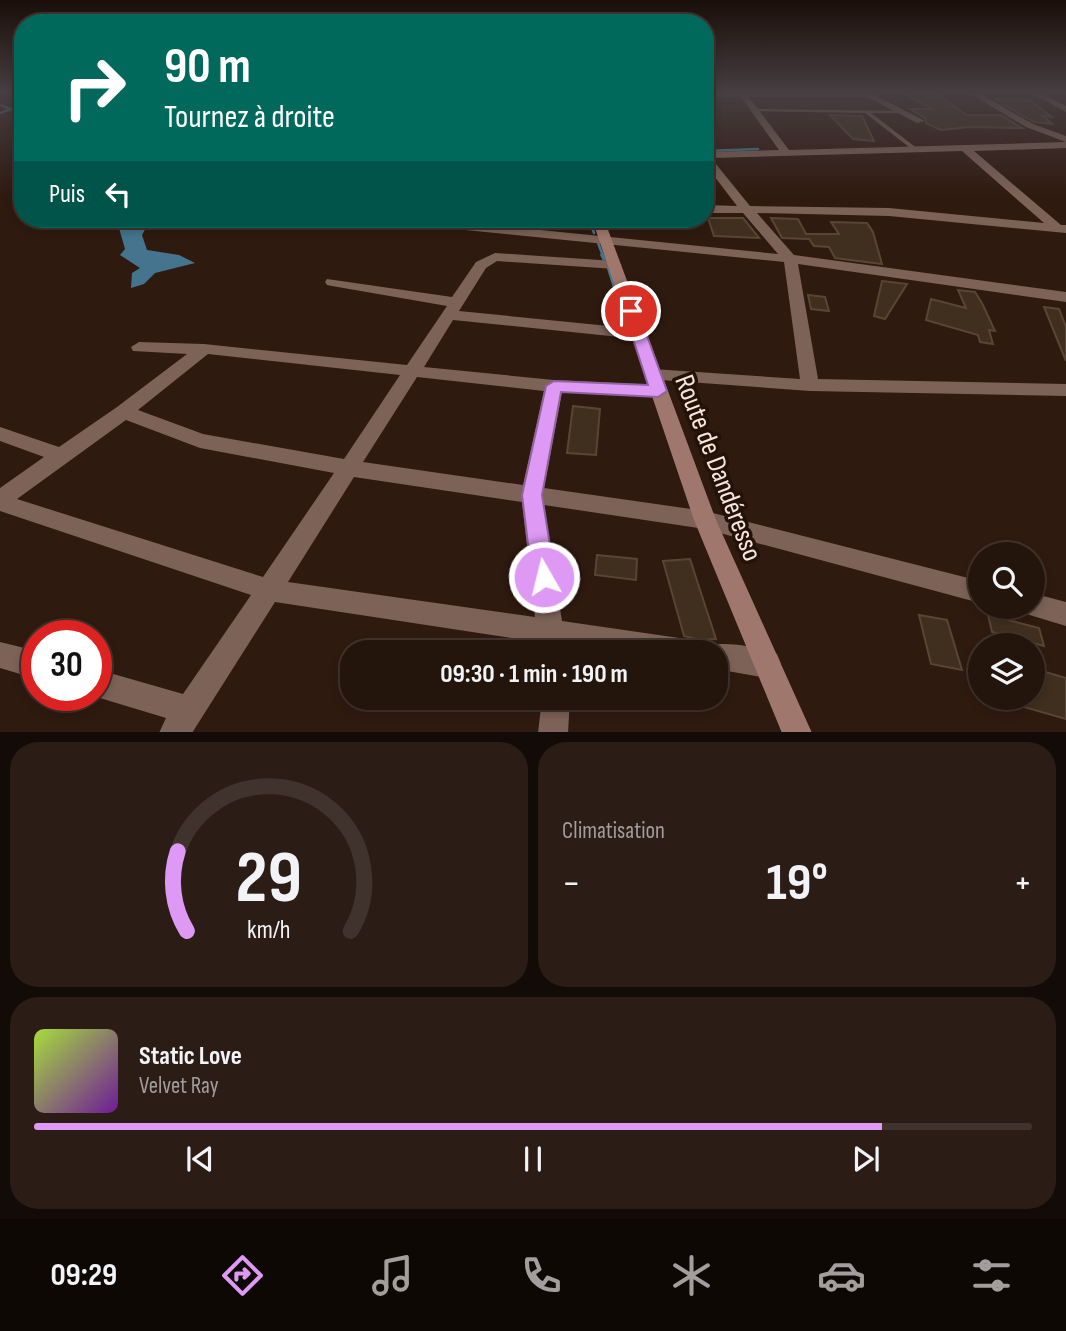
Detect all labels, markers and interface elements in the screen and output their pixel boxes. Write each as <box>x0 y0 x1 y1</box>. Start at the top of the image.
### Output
text: 90 m <box>164 38 251 97</box>
icon: right <box>49 42 140 133</box>
text: Tournez à droite <box>164 98 335 137</box>
icon: left <box>99 175 137 213</box>
text: Puis <box>49 179 85 210</box>
pin <box>601 281 661 341</box>
icon: arrive <box>612 292 650 330</box>
street label: Route de Dandéresso <box>667 370 769 566</box>
position arrow <box>507 540 581 614</box>
map controls <box>968 542 1045 710</box>
button: search <box>968 542 1045 619</box>
speed limit sign: 30 <box>21 620 112 711</box>
button: layers <box>968 633 1045 710</box>
text: 09:30 · 1 min · 190 m <box>440 659 628 690</box>
text: Climatisation <box>562 817 665 845</box>
text: 29 <box>236 835 302 923</box>
text: 19° <box>766 852 828 915</box>
text: − <box>562 861 581 906</box>
text: + <box>1013 861 1032 906</box>
text: km/h <box>247 914 291 945</box>
text: Static Love <box>139 1041 242 1072</box>
text: Velvet Ray <box>139 1072 219 1100</box>
icon: previous <box>181 1140 219 1178</box>
icon: pause <box>514 1140 552 1178</box>
icon: next <box>847 1140 885 1178</box>
icon: directions <box>218 1251 267 1300</box>
icon: music <box>368 1251 417 1300</box>
icon: phone <box>517 1251 566 1300</box>
icon: climate <box>667 1251 716 1300</box>
icon: car <box>817 1251 866 1300</box>
icon: filters <box>967 1251 1016 1300</box>
text: 09:29 <box>50 1256 117 1295</box>

